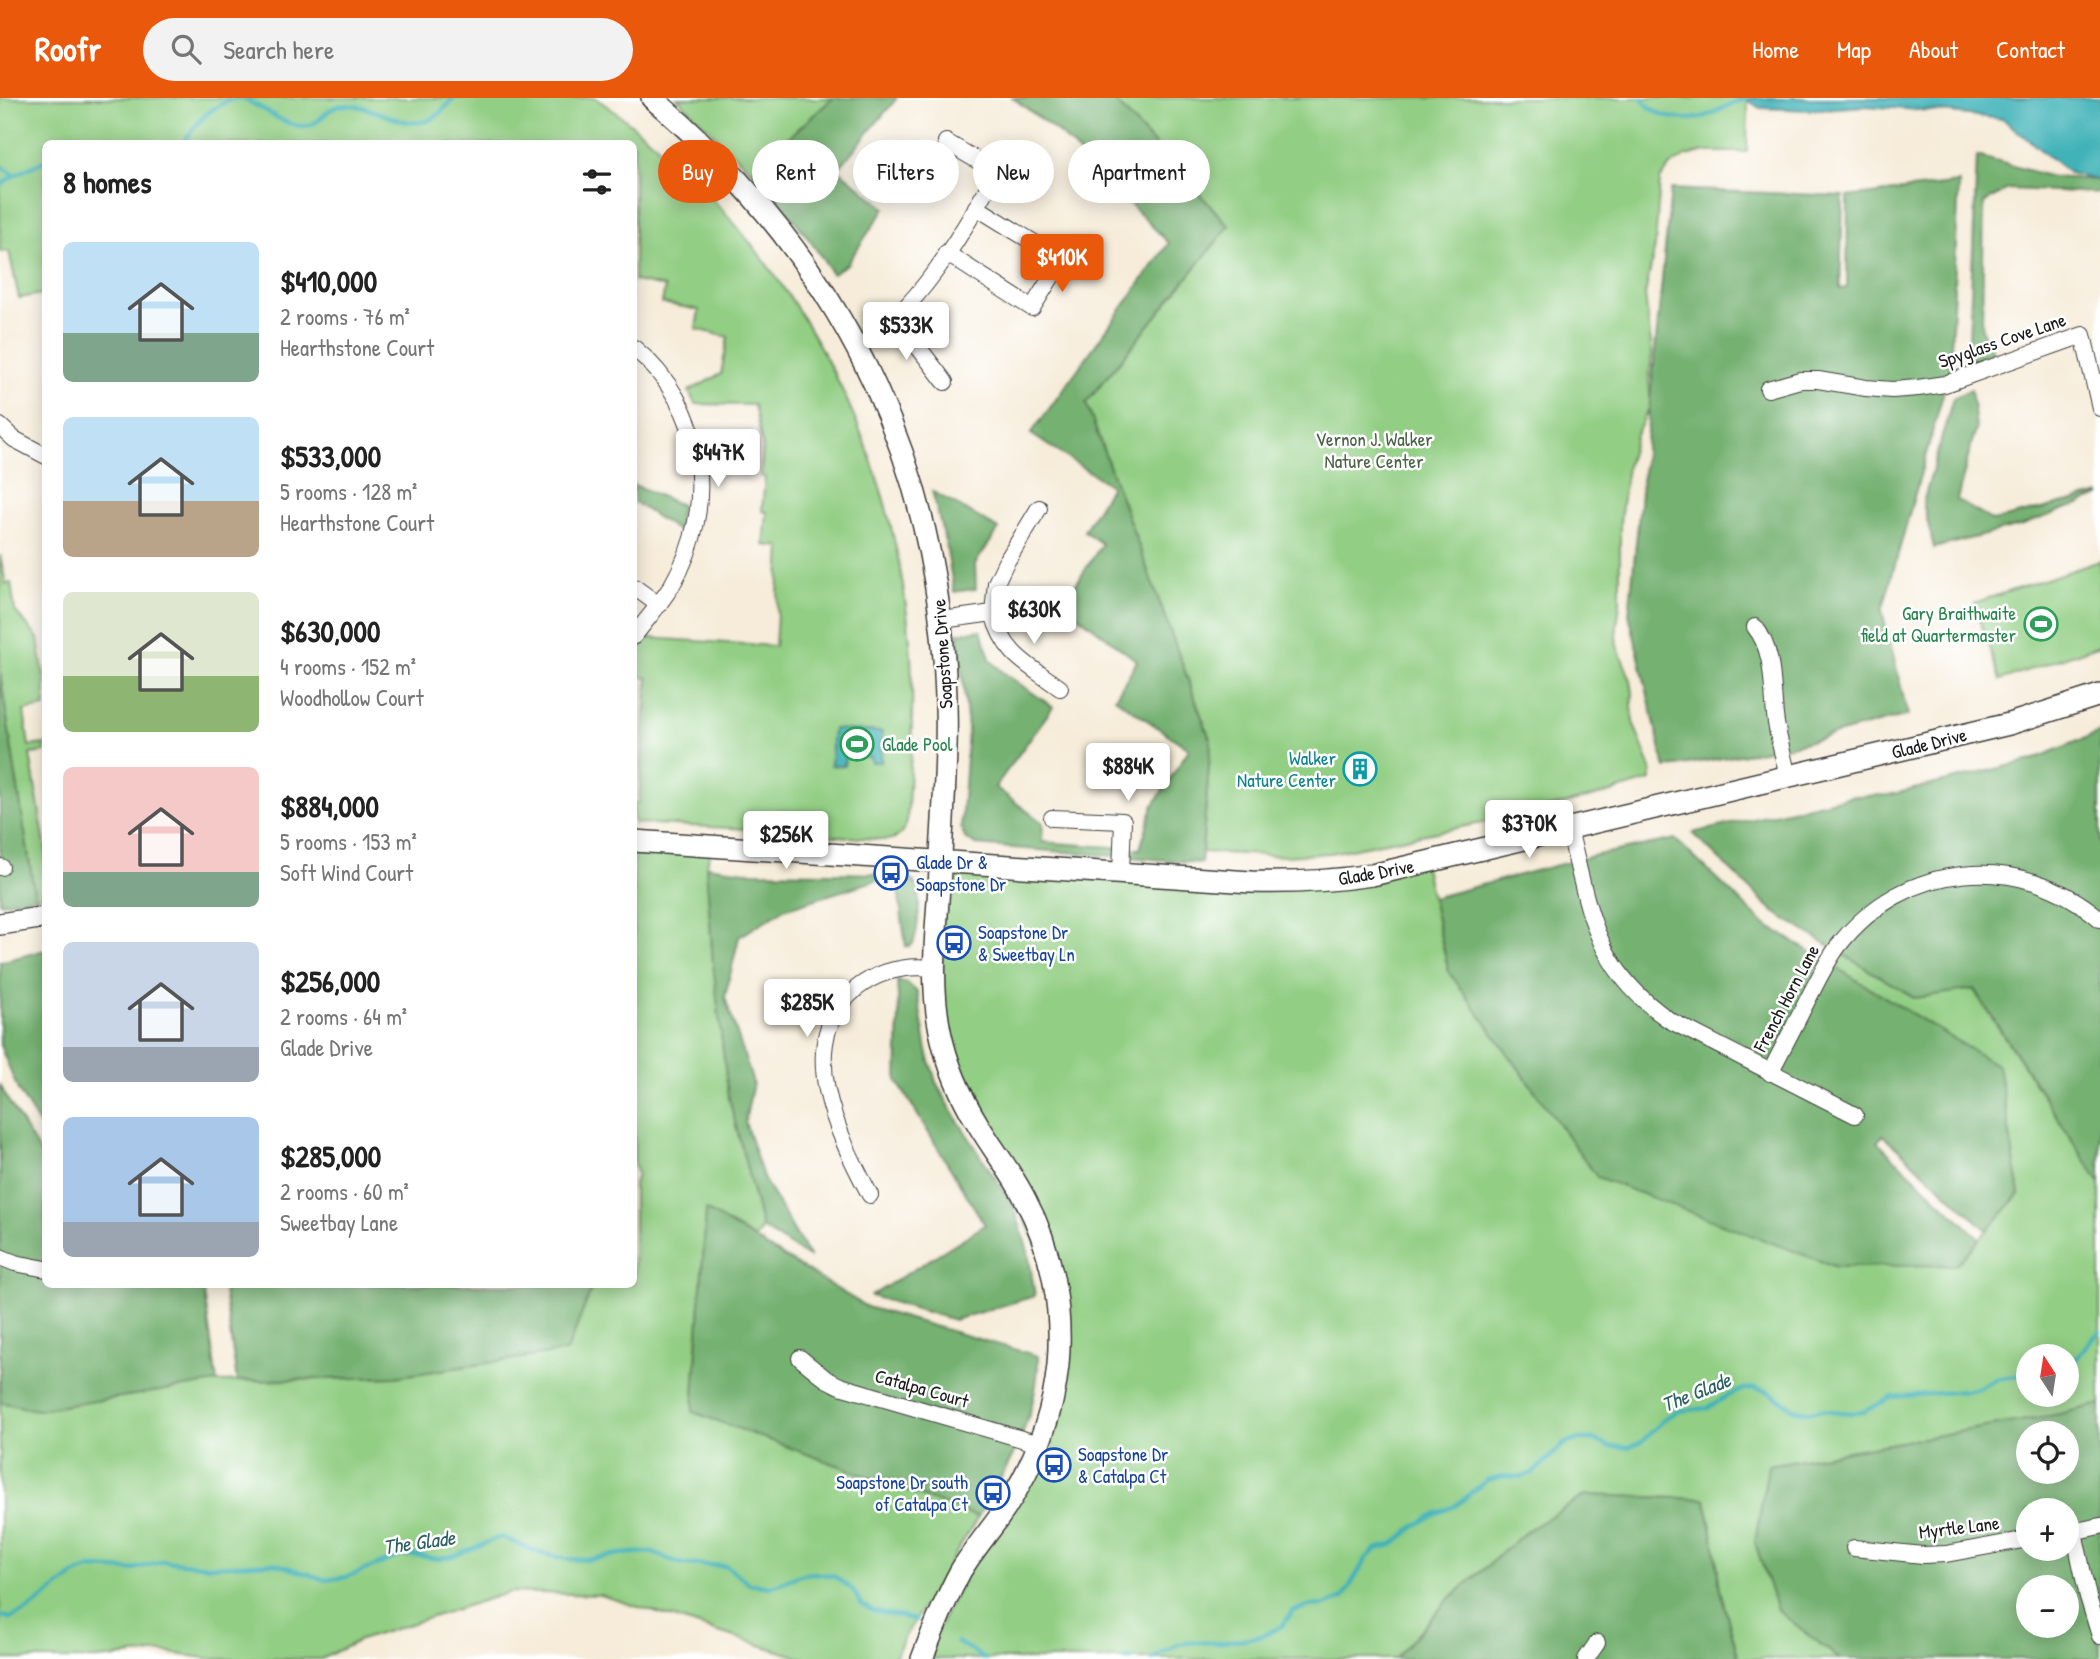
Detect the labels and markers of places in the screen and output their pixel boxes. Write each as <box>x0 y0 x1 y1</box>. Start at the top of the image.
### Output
pin: $410K <box>1013 234 1111 294</box>
pin: $533K <box>857 302 955 362</box>
pin: $447K <box>669 430 767 489</box>
pin: $630K <box>985 587 1083 646</box>
place label: Gary Braithwaite field at Quartermaster <box>1860 600 2017 648</box>
sports icon: Gary Braithwaite field at Quartermaster <box>2022 605 2060 643</box>
sports icon: Glade Pool <box>838 725 876 763</box>
place label: Glade Pool <box>882 731 953 757</box>
pin: $884K <box>1079 744 1177 803</box>
place label: Walker Nature Center <box>1237 745 1337 793</box>
building icon: Walker Nature Center <box>1341 750 1379 788</box>
pin: $370K <box>1480 800 1578 860</box>
pin: $256K <box>737 812 835 871</box>
place label: Glade Dr & Soapstone Dr <box>916 849 1007 897</box>
bus stop icon: Glade Dr & Soapstone Dr <box>872 854 910 892</box>
place label: Soapstone Dr & Sweetbay Ln <box>978 919 1075 967</box>
bus stop icon: Soapstone Dr & Sweetbay Ln <box>935 924 973 962</box>
pin: $285K <box>758 979 856 1039</box>
place label: Soapstone Dr & Catalpa Ct <box>1078 1441 1169 1489</box>
bus stop icon: Soapstone Dr & Catalpa Ct <box>1035 1446 1073 1484</box>
place label: Soapstone Dr south of Catalpa Ct <box>836 1469 968 1517</box>
bus stop icon: Soapstone Dr south of Catalpa Ct <box>974 1474 1012 1512</box>

